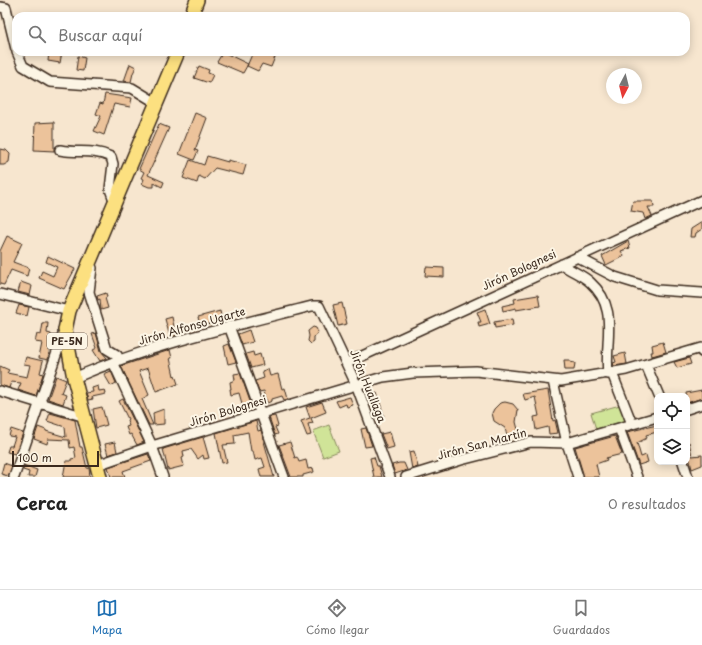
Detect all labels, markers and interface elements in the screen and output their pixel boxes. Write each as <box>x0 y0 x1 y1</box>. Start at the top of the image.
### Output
search box <box>12 12 690 56</box>
icon: search <box>26 23 48 45</box>
text: Buscar aquí <box>58 23 142 46</box>
north arrow <box>606 68 642 104</box>
street label: Jirón Bolognesi <box>479 245 559 294</box>
street label: Jirón Alfonso Ugarte <box>137 302 247 349</box>
road number: PE-5N <box>47 333 87 349</box>
street label: Jirón Huallaga <box>346 347 391 425</box>
street label: Jirón Bolognesi <box>187 391 269 430</box>
map controls <box>654 393 690 465</box>
button: locate <box>654 393 690 429</box>
street label: Jirón San Martín <box>435 423 528 464</box>
button: layers <box>654 429 690 465</box>
scale bar <box>12 449 99 468</box>
text: 100 m <box>18 449 52 466</box>
text: Cerca <box>16 490 67 516</box>
text: 0 resultados <box>608 494 686 513</box>
tab: Mapa <box>92 597 122 638</box>
tab: Cómo llegar <box>306 597 369 638</box>
tab: Guardados <box>553 597 610 638</box>

